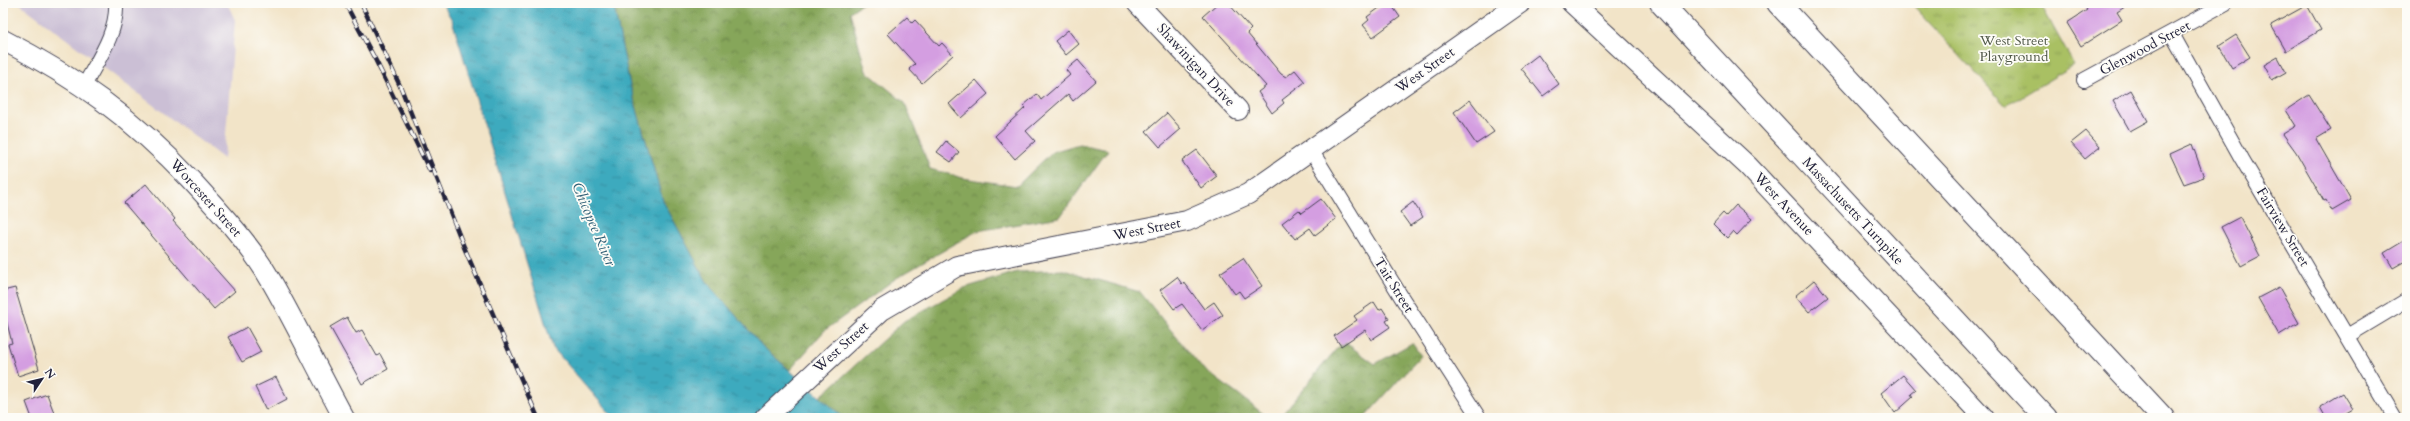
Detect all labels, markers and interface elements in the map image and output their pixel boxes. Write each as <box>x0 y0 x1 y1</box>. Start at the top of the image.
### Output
street label: Glenwood Street <box>2096 16 2194 80</box>
street label: Shawinigan Drive <box>1152 19 1240 111</box>
park label: West Street Playground <box>1979 31 2049 66</box>
street label: West Street <box>1391 42 1459 98</box>
street label: Massachusetts Turnpike <box>1798 153 1908 269</box>
street label: Worcester Street <box>165 154 247 242</box>
street label: West Avenue <box>1749 168 1818 240</box>
water label: Chicopee River <box>567 179 621 270</box>
street label: Fairview Street <box>2252 184 2314 271</box>
street label: West Street <box>1111 213 1183 245</box>
street label: Tait Street <box>1369 254 1419 317</box>
street label: West Street <box>808 317 873 378</box>
north arrow <box>22 359 62 399</box>
text: N <box>41 365 59 382</box>

